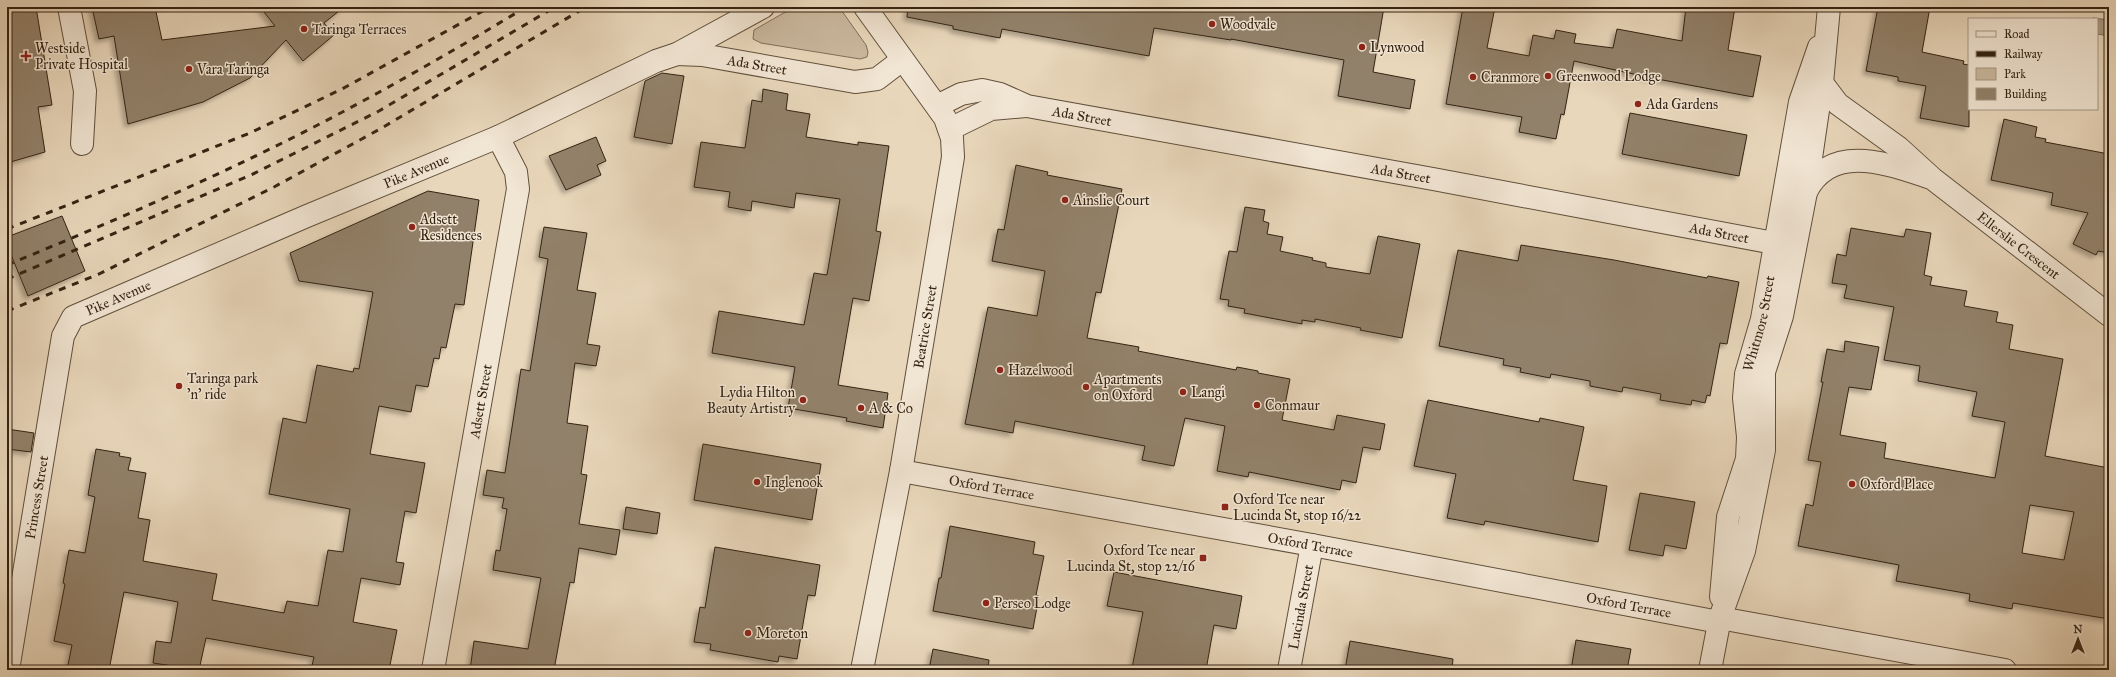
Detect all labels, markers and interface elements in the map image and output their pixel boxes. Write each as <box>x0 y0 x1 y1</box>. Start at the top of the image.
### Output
place label: Woodvale <box>1220 16 1276 33</box>
legend <box>1968 18 2098 110</box>
marker: Woodvale <box>1207 19 1217 29</box>
place label: Taringa Terraces <box>312 21 406 38</box>
marker: Taringa Terraces <box>299 24 309 34</box>
text: Road <box>2004 27 2030 41</box>
place label: Lynwood <box>1370 39 1425 56</box>
place label: Westside Private Hospital <box>35 40 128 73</box>
marker: Lynwood <box>1357 42 1367 52</box>
text: Railway <box>2004 47 2043 61</box>
marker: Westside Private Hospital <box>20 50 32 62</box>
street label: Ada Street <box>725 51 788 78</box>
place label: Vara Taringa <box>196 61 270 78</box>
marker: Vara Taringa <box>184 64 194 74</box>
text: Park <box>2004 67 2026 81</box>
place label: Greenwood Lodge <box>1556 68 1661 85</box>
place label: Cranmore <box>1481 69 1539 86</box>
marker: Greenwood Lodge <box>1543 71 1553 81</box>
marker: Cranmore <box>1468 72 1478 82</box>
text: Building <box>2004 87 2047 102</box>
place label: Ada Gardens <box>1645 96 1718 113</box>
marker: Ada Gardens <box>1633 99 1643 109</box>
street label: Ada Street <box>1050 102 1113 130</box>
street label: Pike Avenue <box>381 150 452 192</box>
street label: Ada Street <box>1369 159 1432 187</box>
place label: Ainslie Court <box>1072 192 1150 209</box>
marker: Ainslie Court <box>1060 195 1070 205</box>
street label: Ellerslie Crescent <box>1974 208 2064 283</box>
place label: Adsett Residences <box>419 211 482 244</box>
street label: Ada Street <box>1687 219 1750 247</box>
marker: Adsett Residences <box>407 222 417 232</box>
street label: Whitmore Street <box>1739 274 1778 373</box>
street label: Pike Avenue <box>83 276 153 319</box>
street label: Beatrice Street <box>910 284 940 370</box>
place label: Hazelwood <box>1008 362 1072 379</box>
street label: Adsett Street <box>465 363 495 441</box>
marker: Hazelwood <box>995 365 1005 375</box>
place label: Taringa park 'n' ride <box>187 370 259 403</box>
place label: Apartments on Oxford <box>1093 371 1162 404</box>
marker: Taringa park 'n' ride <box>174 381 184 391</box>
marker: Apartments on Oxford <box>1081 382 1091 392</box>
place label: Lydia Hilton Beauty Artistry <box>707 384 795 417</box>
place label: Langi <box>1191 384 1225 401</box>
marker: Langi <box>1178 387 1188 397</box>
marker: Lydia Hilton Beauty Artistry <box>798 395 808 405</box>
place label: Conmaur <box>1265 397 1320 414</box>
place label: A & Co <box>868 400 913 417</box>
marker: Conmaur <box>1252 400 1262 410</box>
marker: A & Co <box>856 403 866 413</box>
street label: Princess Street <box>21 454 52 540</box>
street label: Oxford Terrace <box>948 471 1036 503</box>
place label: Inglenook <box>765 474 823 491</box>
place label: Oxford Place <box>1860 476 1933 493</box>
marker: Inglenook <box>752 477 762 487</box>
marker: Oxford Place <box>1847 479 1857 489</box>
place label: Oxford Tce near Lucinda St, stop 16/22 <box>1233 491 1361 524</box>
marker: Oxford Tce near Lucinda St, stop 16/22 <box>1220 502 1230 512</box>
street label: Oxford Terrace <box>1266 529 1355 561</box>
place label: Oxford Tce near Lucinda St, stop 22/16 <box>1067 542 1196 575</box>
marker: Oxford Tce near Lucinda St, stop 22/16 <box>1198 553 1208 563</box>
street label: Lucinda Street <box>1284 563 1317 651</box>
street label: Oxford Terrace <box>1585 589 1673 621</box>
place label: Perseo Lodge <box>994 595 1071 612</box>
marker: Perseo Lodge <box>981 598 991 608</box>
north arrow <box>2058 619 2098 659</box>
text: N <box>2073 623 2083 636</box>
place label: Moreton <box>756 625 808 642</box>
marker: Moreton <box>743 628 753 638</box>

